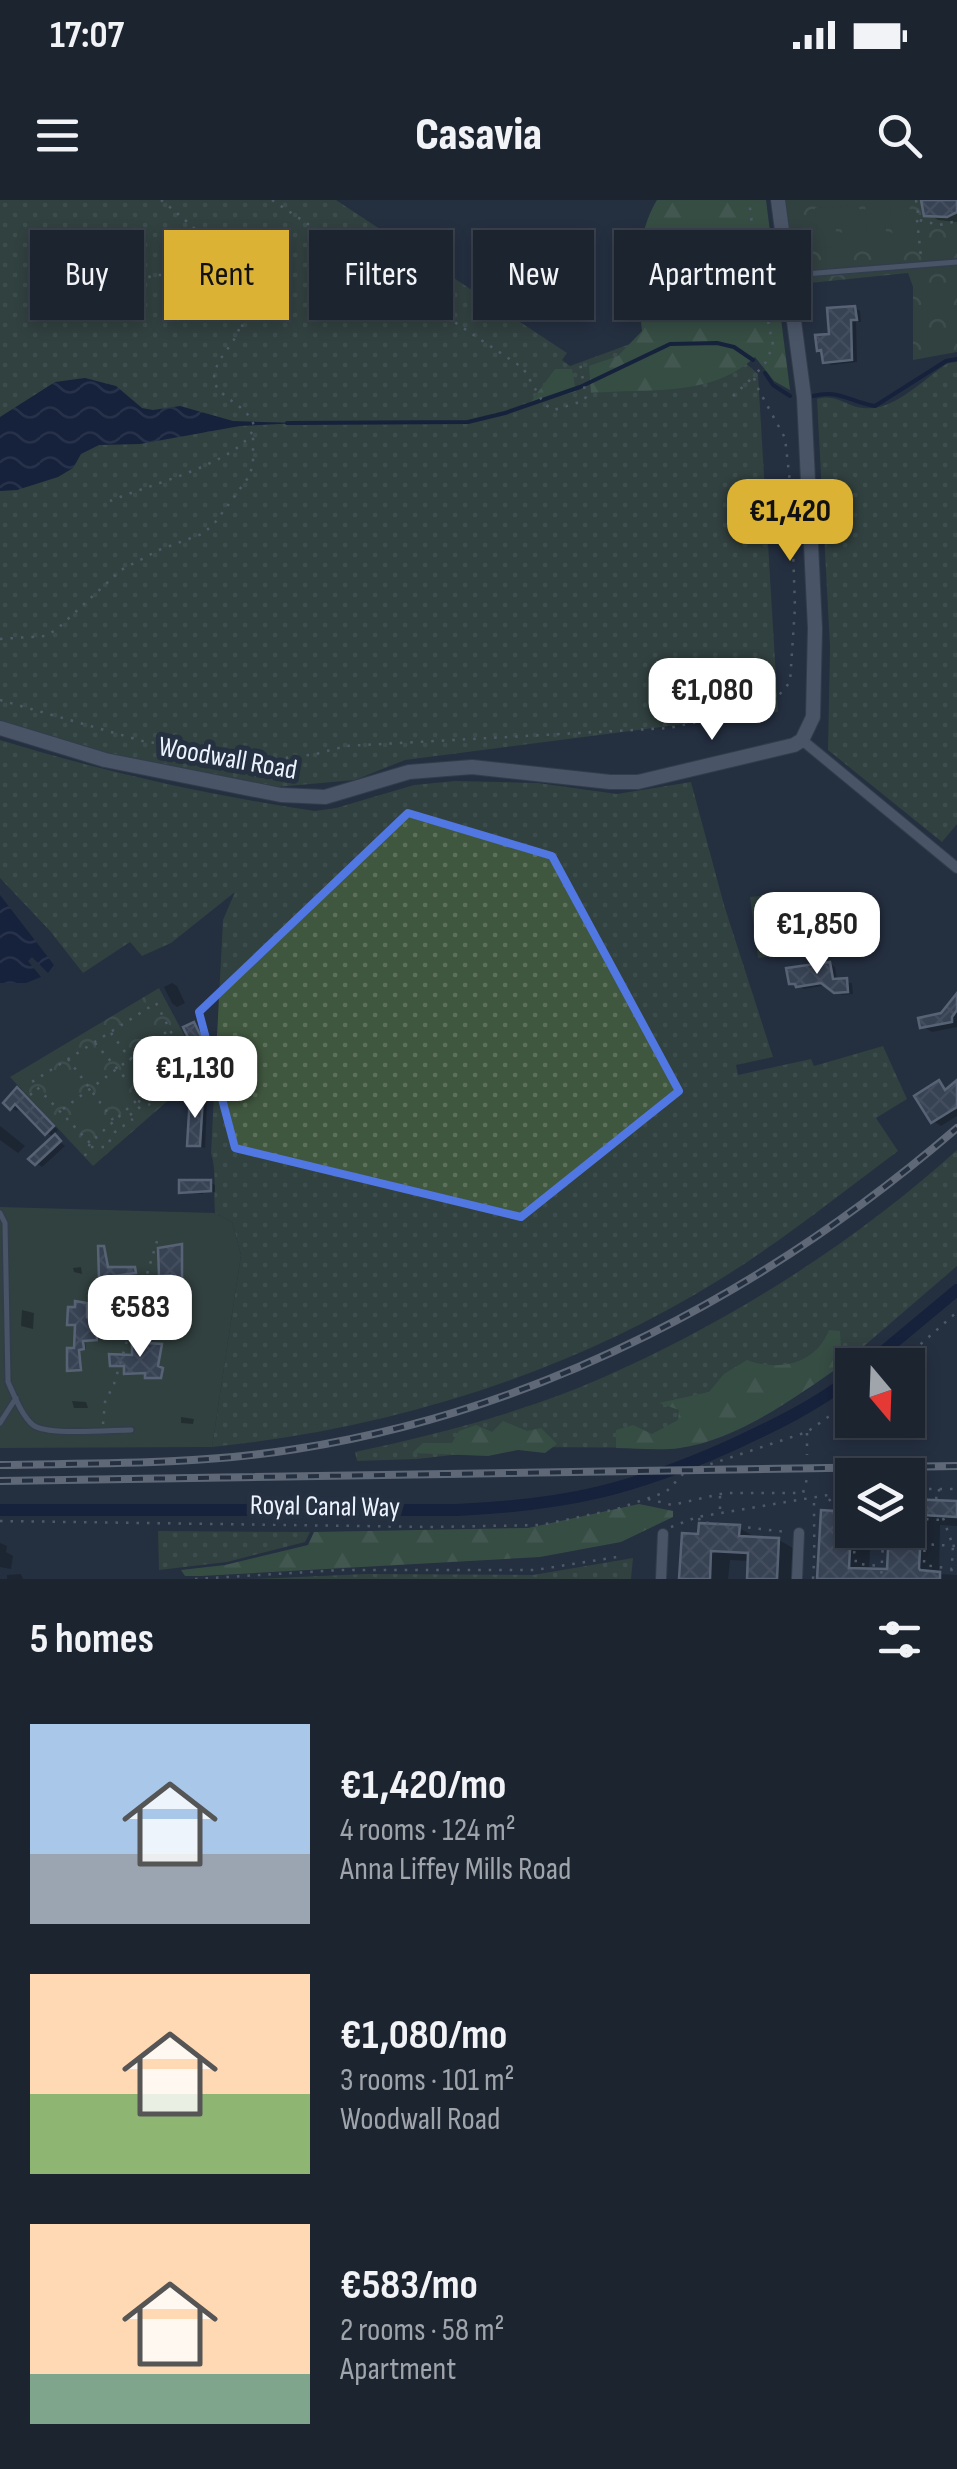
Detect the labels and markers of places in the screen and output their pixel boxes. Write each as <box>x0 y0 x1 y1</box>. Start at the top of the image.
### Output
pin: €1,420 <box>709 479 871 564</box>
pin: €1,080 <box>631 658 793 743</box>
pin: €1,850 <box>736 892 898 977</box>
pin: €1,130 <box>114 1036 276 1121</box>
pin: €583 <box>81 1275 199 1360</box>

